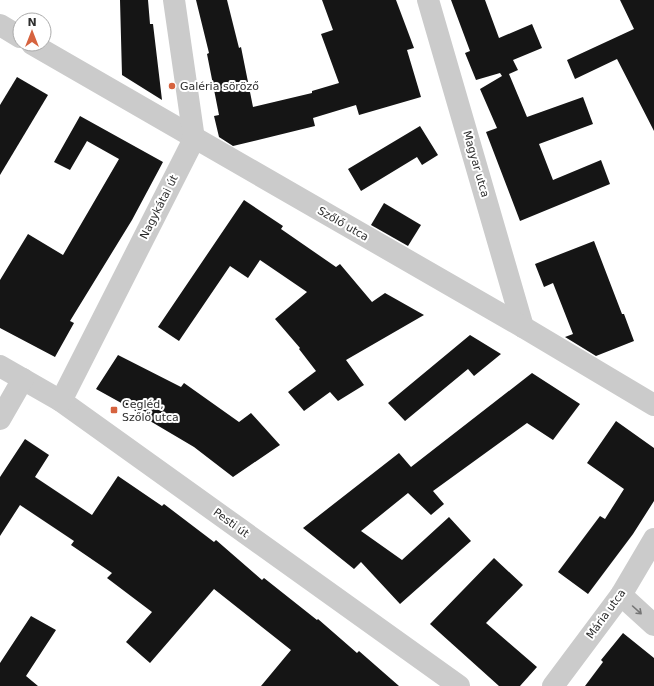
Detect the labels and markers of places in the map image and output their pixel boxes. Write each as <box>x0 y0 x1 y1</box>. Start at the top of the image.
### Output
place label: Galéria söröző <box>180 80 259 93</box>
marker: Galéria söröző <box>167 81 177 91</box>
place label: Cegléd, Szőlő utca <box>122 398 179 424</box>
marker: Cegléd, Szőlő utca <box>109 405 119 415</box>

